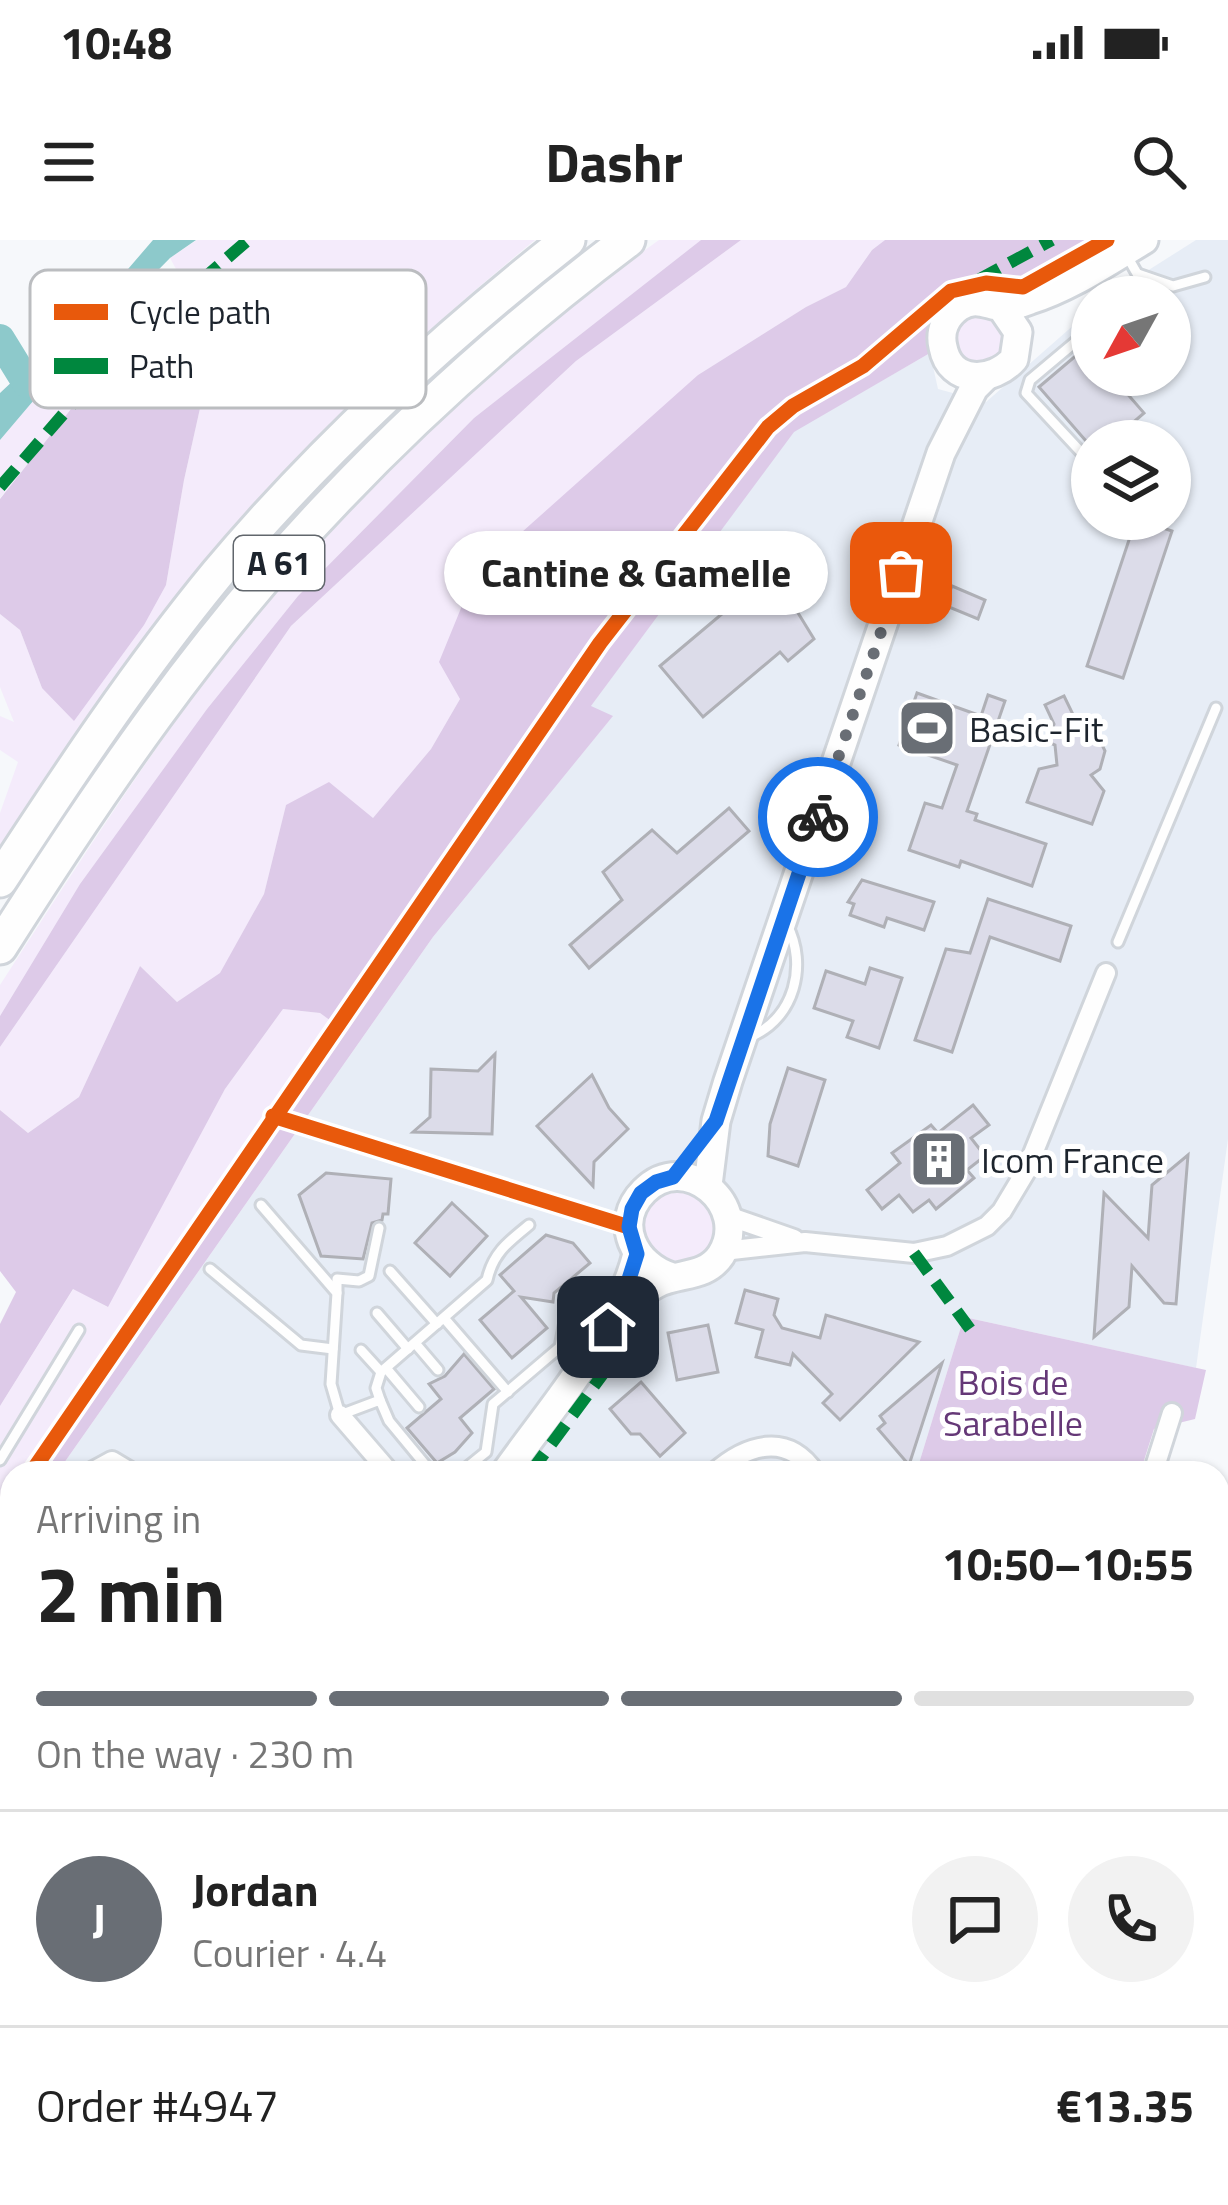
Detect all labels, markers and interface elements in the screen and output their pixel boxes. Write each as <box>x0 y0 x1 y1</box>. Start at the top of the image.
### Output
text: 10:48 <box>60 8 172 76</box>
text: Dashr <box>545 121 683 203</box>
icon: menu <box>36 129 102 195</box>
icon: search <box>1126 129 1192 195</box>
legend <box>30 270 426 408</box>
north arrow <box>1071 276 1191 396</box>
map controls <box>1071 276 1191 540</box>
text: Cycle path <box>129 287 271 337</box>
text: Path <box>129 341 194 391</box>
button: layers <box>1071 420 1191 540</box>
pin <box>850 522 952 624</box>
callout: Cantine & Gamelle <box>445 531 829 615</box>
road number: A 61 <box>234 536 324 590</box>
icon: bag <box>868 540 934 606</box>
text: Cantine & Gamelle <box>481 543 791 602</box>
sports icon: Basic-Fit <box>896 697 958 759</box>
place label: Basic-Fit <box>969 701 1104 756</box>
courier <box>758 757 878 877</box>
icon: bike <box>785 784 851 850</box>
building icon: Icom France <box>908 1128 970 1190</box>
place label: Icom France <box>981 1132 1164 1187</box>
pin <box>557 1276 659 1378</box>
icon: home <box>575 1294 641 1360</box>
park label: Bois de Sarabelle <box>943 1354 1083 1450</box>
text: Arriving in <box>36 1489 201 1548</box>
text: 10:50–10:55 <box>942 1529 1194 1597</box>
text: 2 min <box>36 1534 226 1652</box>
text: On the way · 230 m <box>36 1724 354 1783</box>
text: Jordan <box>192 1855 319 1923</box>
button: chat <box>912 1856 1038 1982</box>
button: phone <box>1068 1856 1194 1982</box>
text: J <box>92 1885 106 1953</box>
text: Courier · 4.4 <box>192 1923 387 1982</box>
text: Order #4947 <box>36 2071 279 2139</box>
text: €13.35 <box>1056 2071 1194 2139</box>

